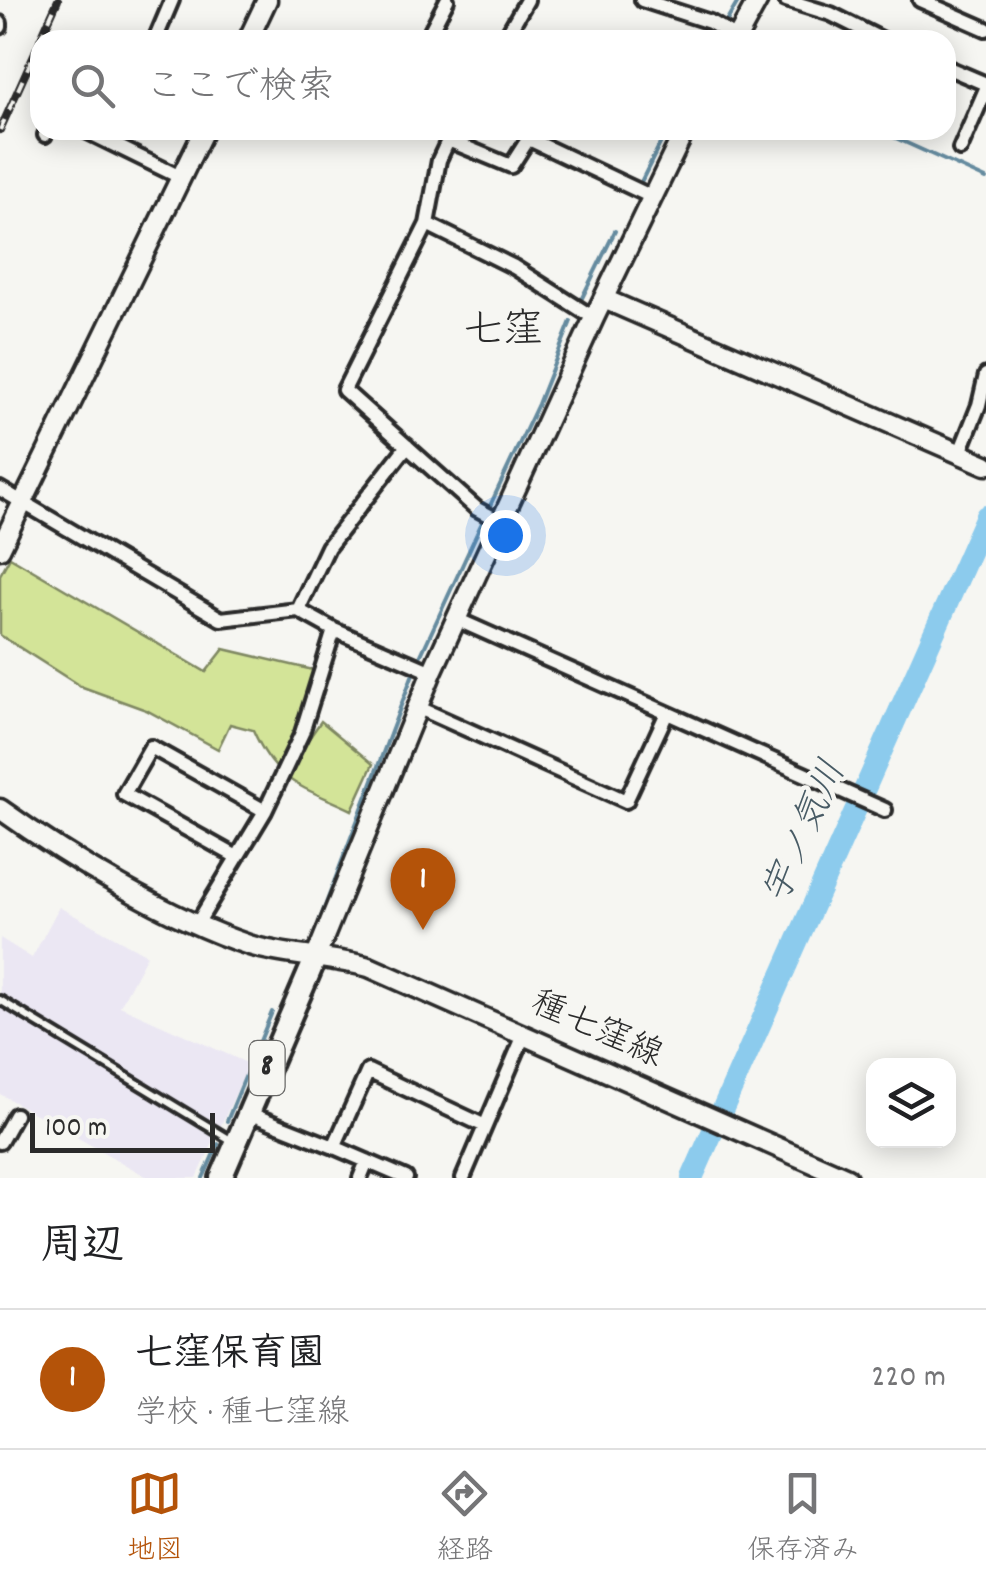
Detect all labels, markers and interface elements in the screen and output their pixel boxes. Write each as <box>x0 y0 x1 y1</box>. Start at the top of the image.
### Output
search box <box>30 30 956 140</box>
icon: search <box>65 58 120 113</box>
text: ここで検索 <box>145 62 335 117</box>
district label: 七窪 <box>463 305 543 362</box>
your location <box>480 510 531 561</box>
water label: 宇ノ気川 <box>751 752 863 914</box>
pin: 1 <box>390 848 456 930</box>
street label: 種七窪線 <box>522 980 670 1082</box>
road number: 8 <box>250 1041 284 1095</box>
map controls <box>866 1058 956 1148</box>
button: layers <box>866 1058 956 1148</box>
scale bar <box>30 1108 215 1152</box>
text: 100 m <box>45 1110 107 1150</box>
text: 周辺 <box>40 1219 124 1279</box>
text: 七窪保育園 <box>135 1329 325 1384</box>
text: 1 <box>69 1356 76 1402</box>
text: 220 m <box>871 1356 946 1402</box>
text: 学校 · 種七窪線 <box>135 1392 349 1438</box>
tab: 地図 <box>127 1466 183 1573</box>
tab: 経路 <box>437 1466 493 1573</box>
tab: 保存済み <box>747 1466 859 1573</box>

